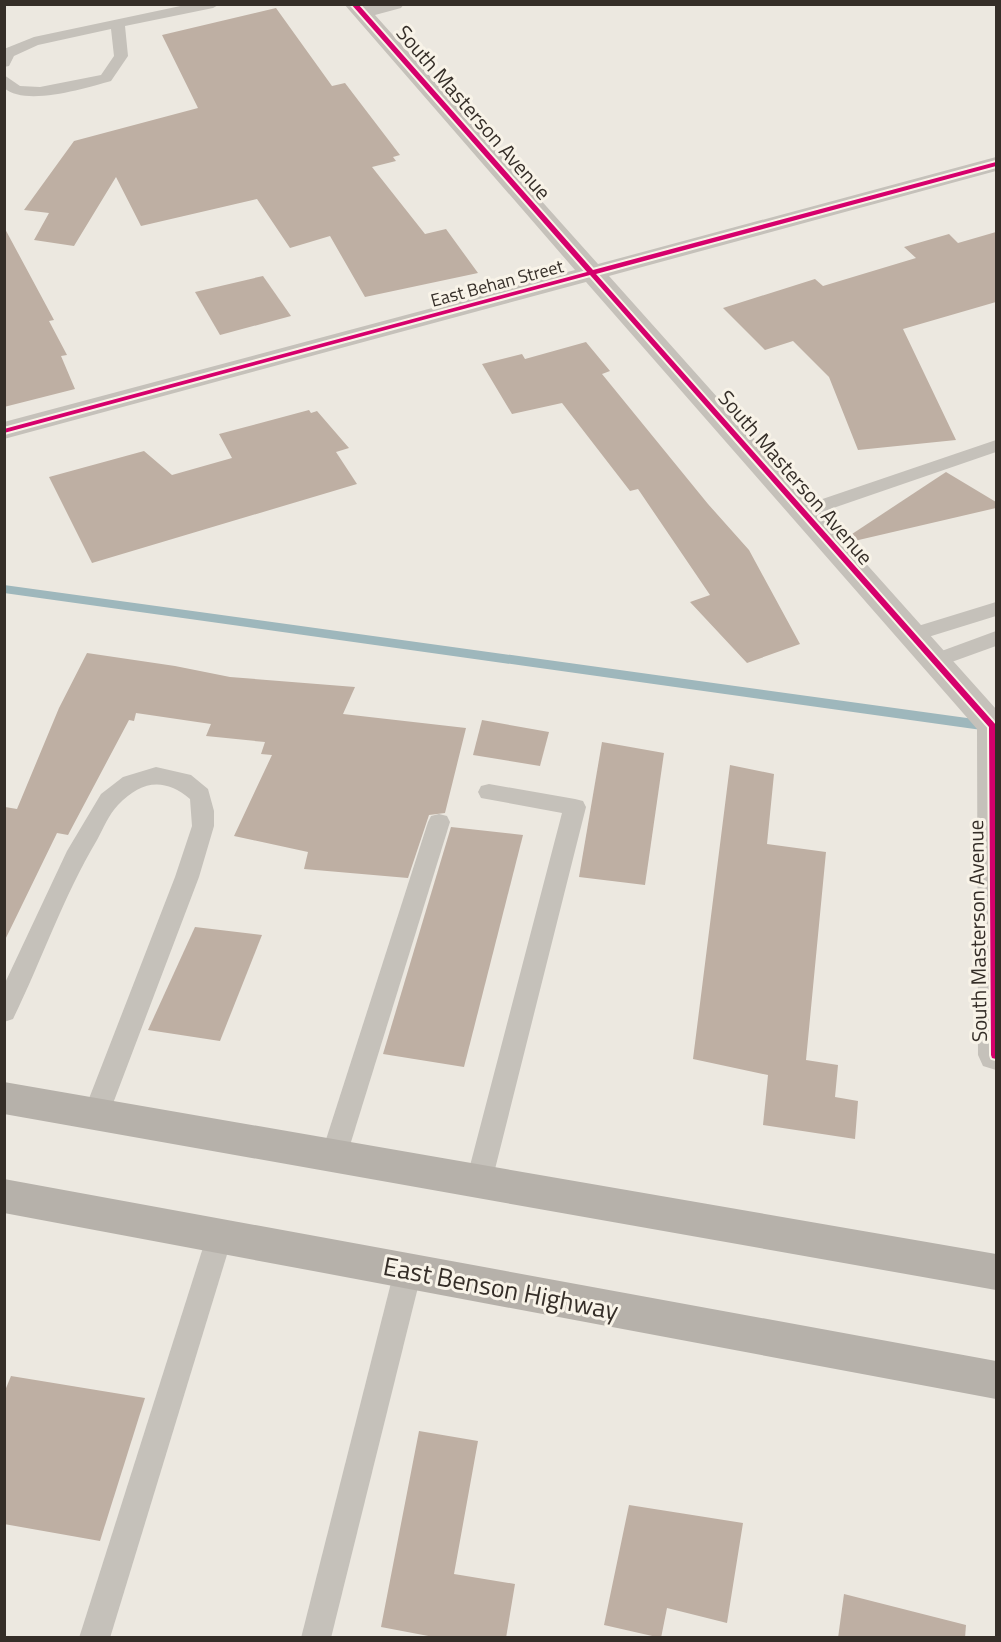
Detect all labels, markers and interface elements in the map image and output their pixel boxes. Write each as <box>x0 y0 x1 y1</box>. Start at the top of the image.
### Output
street label: South Masterson Avenue <box>389 18 559 206</box>
street label: East Behan Street <box>428 252 567 314</box>
street label: South Masterson Avenue <box>711 383 881 571</box>
street label: South Masterson Avenue <box>959 819 995 1043</box>
street label: East Benson Highway <box>380 1246 622 1330</box>

